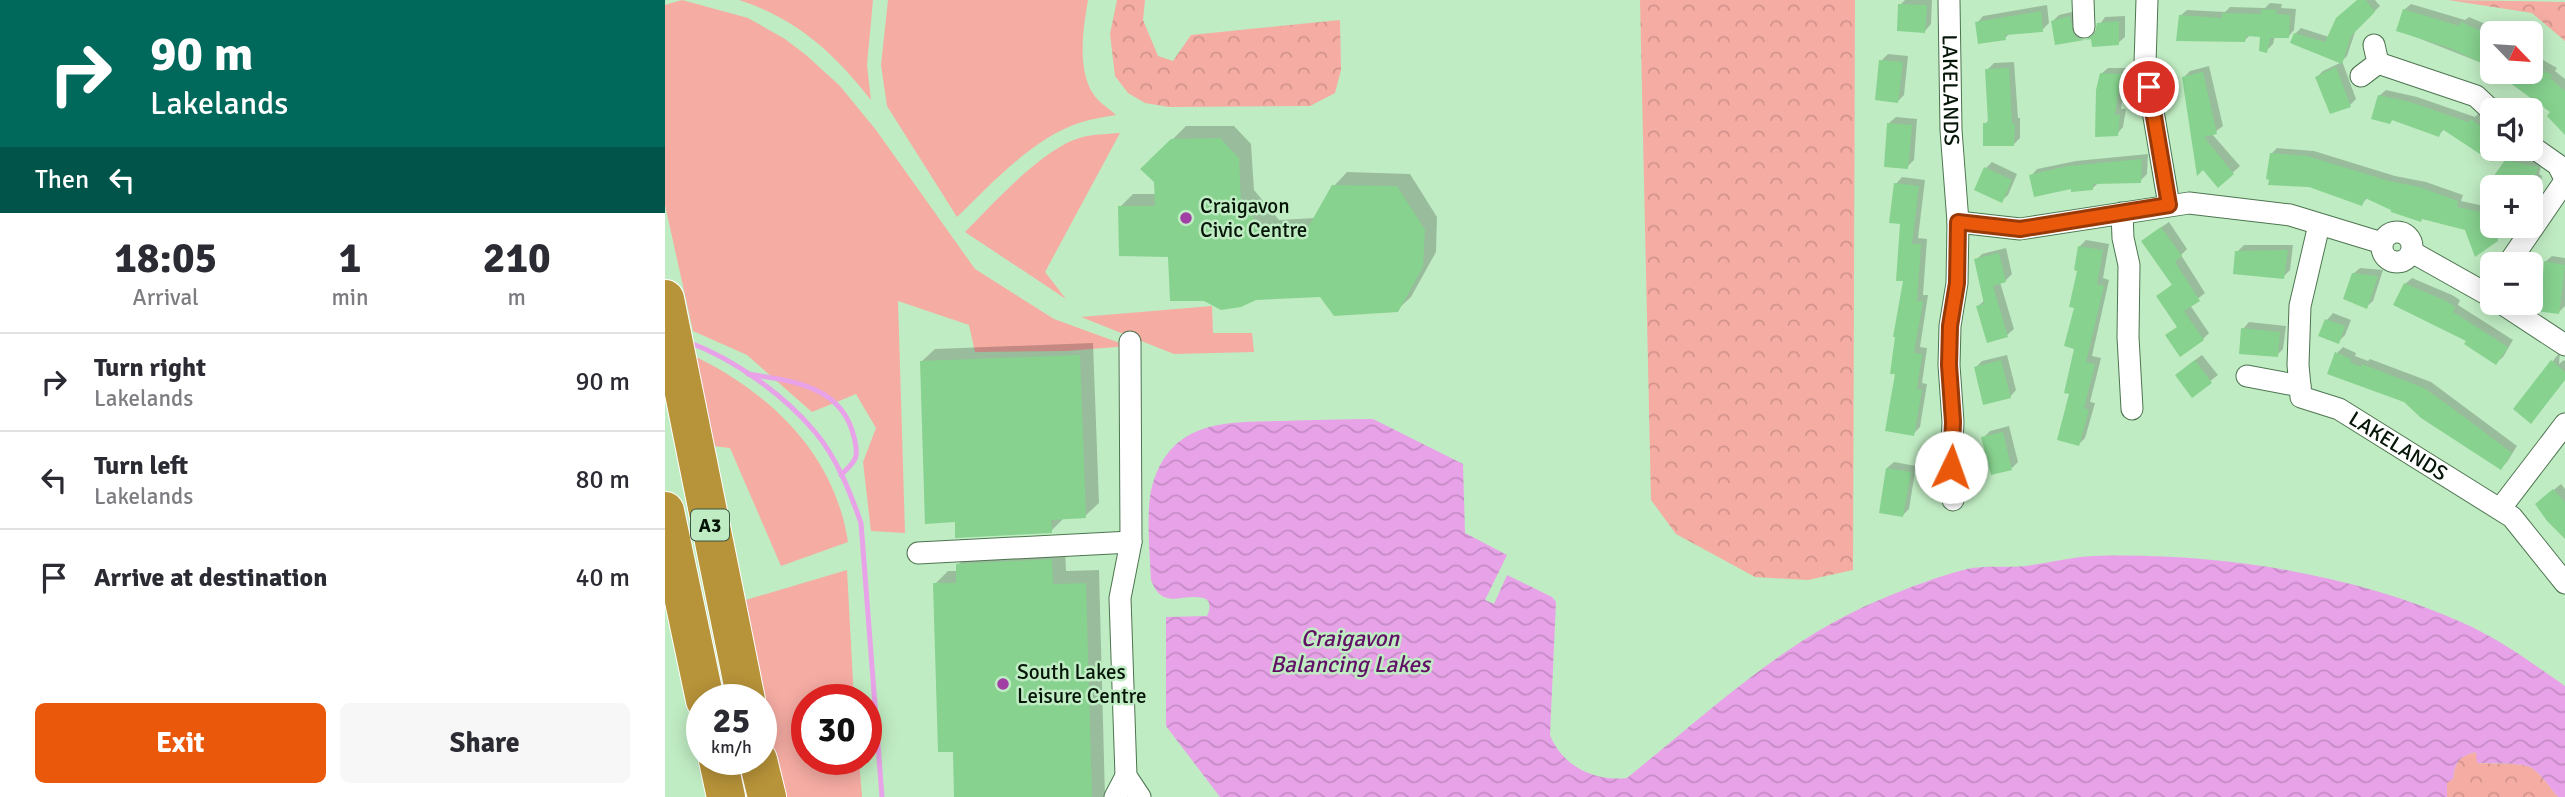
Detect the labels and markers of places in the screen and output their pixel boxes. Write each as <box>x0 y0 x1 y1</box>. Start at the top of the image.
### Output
pin <box>2119 57 2179 117</box>
place label: Craigavon Civic Centre <box>1200 193 1307 243</box>
marker: Craigavon Civic Centre <box>1178 210 1194 226</box>
place label: South Lakes Leisure Centre <box>1017 659 1146 709</box>
marker: South Lakes Leisure Centre <box>995 676 1011 692</box>

